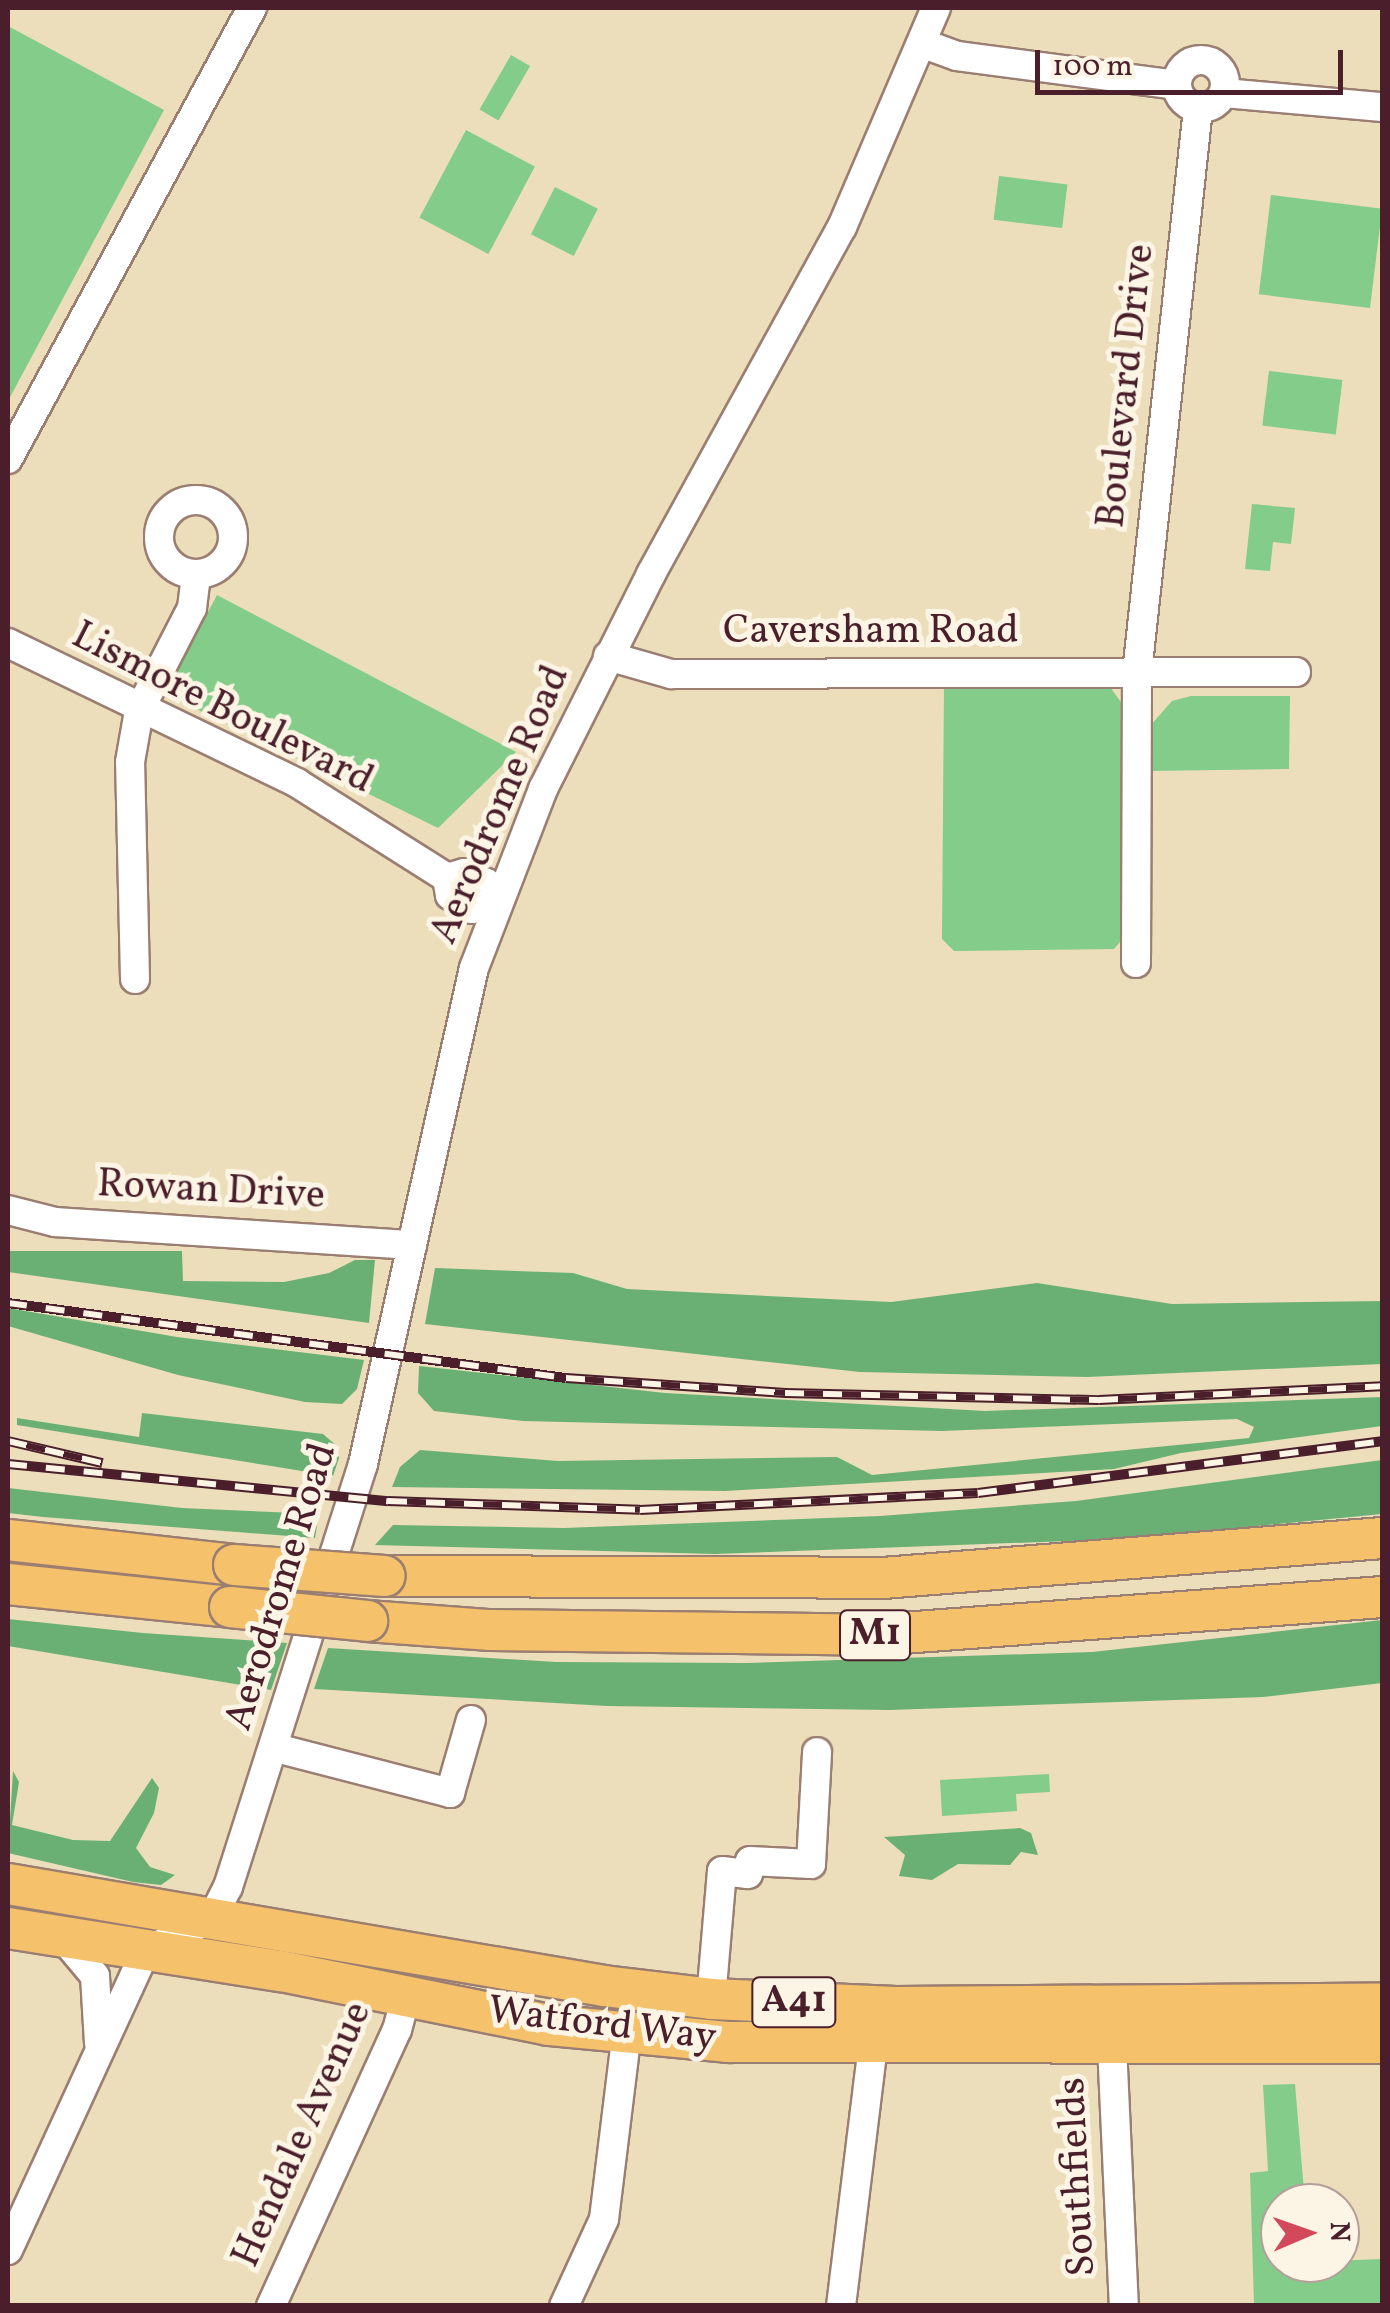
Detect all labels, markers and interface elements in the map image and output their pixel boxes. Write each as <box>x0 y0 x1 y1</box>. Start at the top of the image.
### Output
scale bar <box>1040 30 1348 92</box>
text: 100 m <box>1052 46 1133 88</box>
street label: Boulevard Drive <box>1088 242 1166 530</box>
street label: Caversham Road <box>723 608 1019 656</box>
street label: Lismore Boulevard <box>63 612 381 806</box>
street label: Aerodrome Road <box>421 659 581 951</box>
street label: Rowan Drive <box>96 1161 326 1221</box>
street label: Aerodrome Road <box>216 1438 348 1736</box>
road number: M1 <box>838 1602 912 1668</box>
road number: A41 <box>749 1969 839 2035</box>
street label: Watford Way <box>485 1987 719 2063</box>
street label: Hendale Avenue <box>223 1995 383 2275</box>
street label: Southfields <box>1049 2076 1107 2278</box>
north arrow <box>1260 2183 1360 2283</box>
text: N <box>1319 2221 1358 2243</box>

